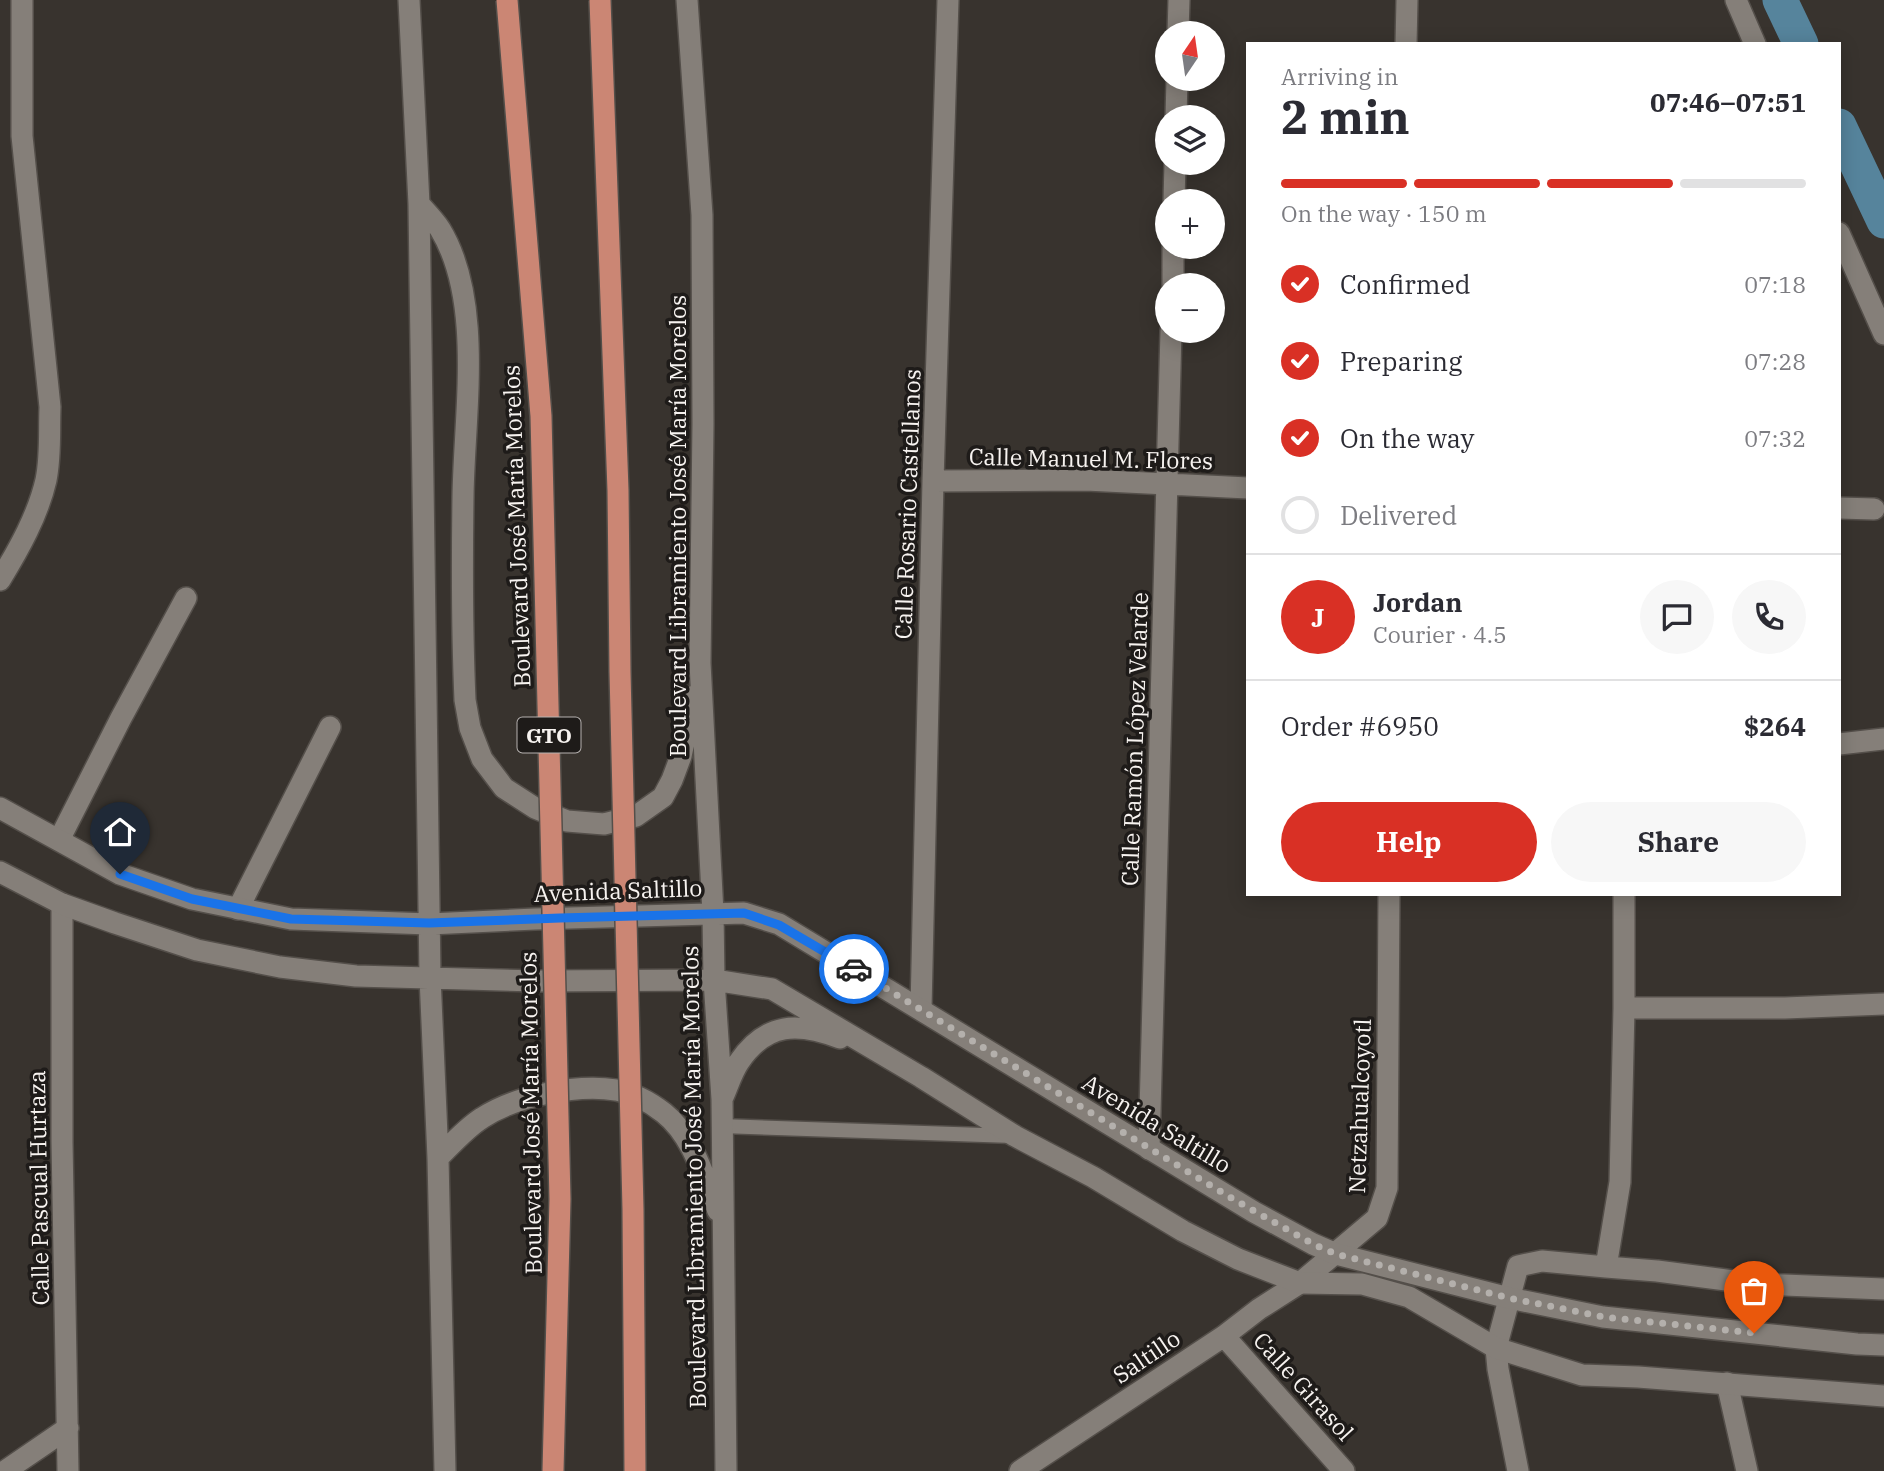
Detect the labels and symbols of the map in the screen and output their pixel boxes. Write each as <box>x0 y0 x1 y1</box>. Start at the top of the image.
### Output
north arrow <box>1155 21 1225 91</box>
street label: Boulevard Libramiento José María Morelos <box>662 295 692 757</box>
street label: Boulevard José María Morelos <box>495 364 537 688</box>
street label: Calle Rosario Castellanos <box>887 368 927 640</box>
street label: Calle Manuel M. Flores <box>969 441 1213 475</box>
street label: Calle Ramón López Velarde <box>1114 591 1154 887</box>
road number: GTO <box>518 718 580 752</box>
pin <box>90 802 150 874</box>
street label: Avenida Saltillo <box>533 872 703 908</box>
courier <box>819 934 889 1004</box>
street label: Boulevard Libramiento José María Morelos <box>674 945 712 1409</box>
street label: Boulevard José María Morelos <box>512 951 548 1275</box>
street label: Netzahualcoyotl <box>1341 1018 1377 1194</box>
street label: Avenida Saltillo <box>1077 1067 1237 1179</box>
street label: Calle Pascual Hurtaza <box>21 1070 55 1306</box>
pin <box>1724 1261 1784 1333</box>
street label: Saltillo <box>1106 1323 1186 1389</box>
street label: Calle Girasol <box>1247 1325 1361 1447</box>

